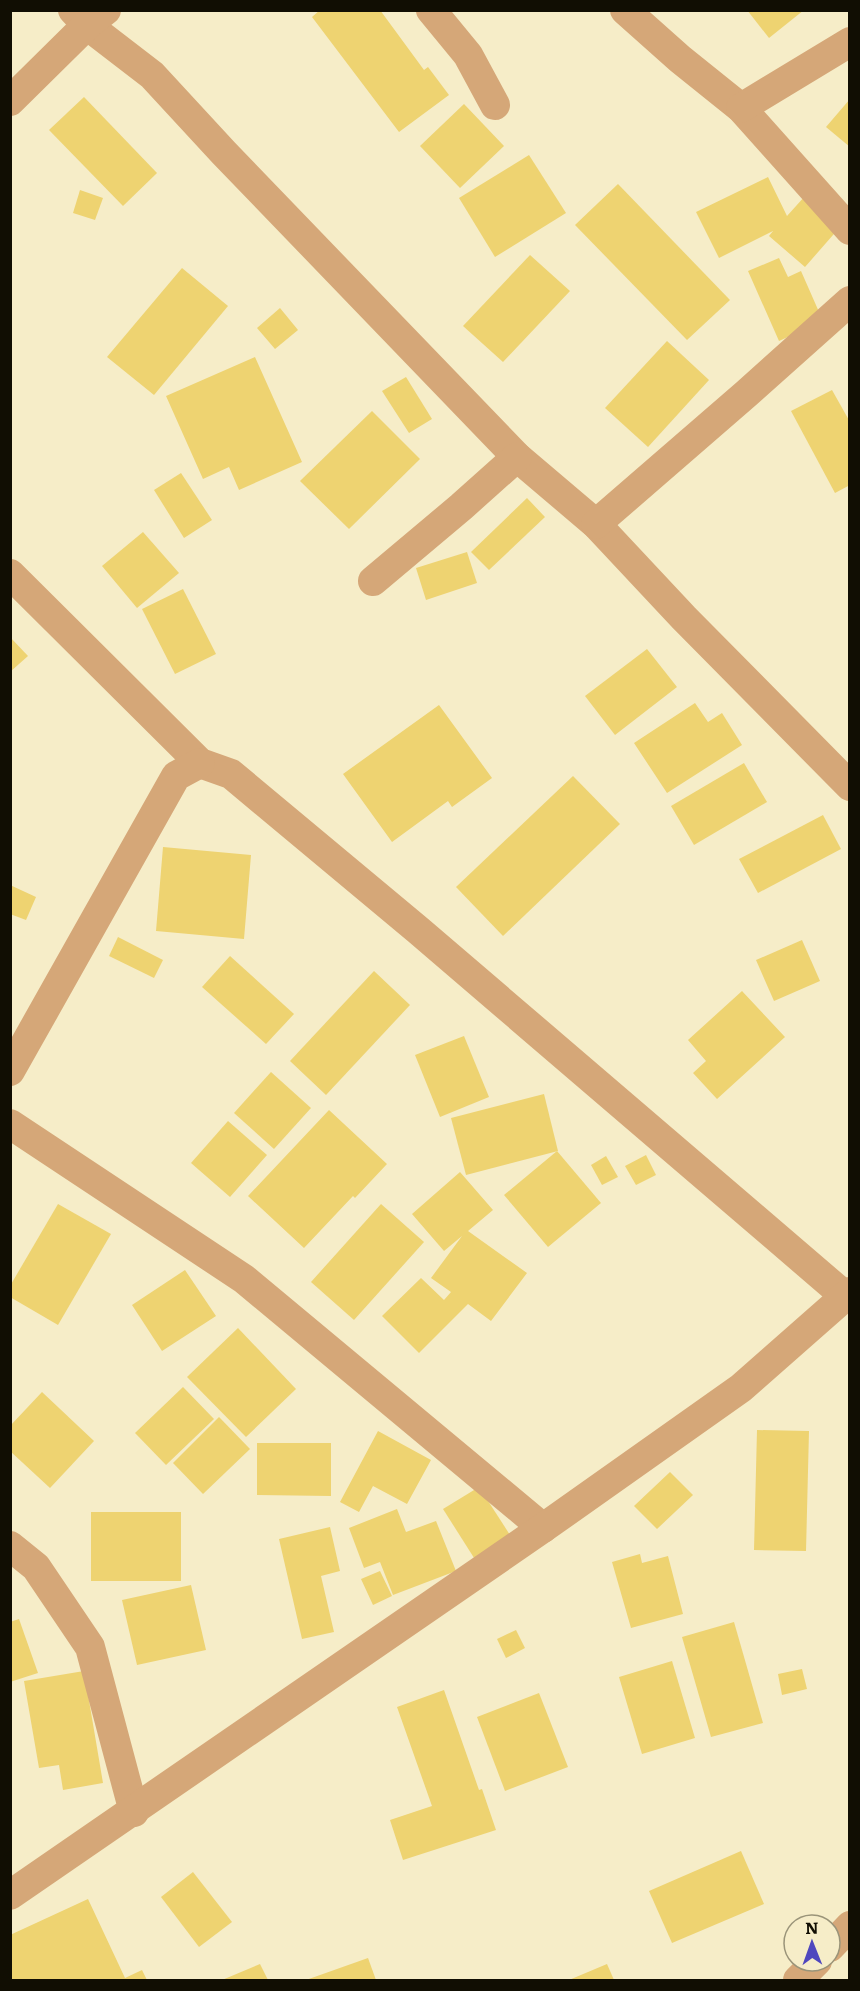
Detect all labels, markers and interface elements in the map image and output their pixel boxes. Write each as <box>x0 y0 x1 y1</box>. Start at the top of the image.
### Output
north arrow <box>782 1913 842 1973</box>
text: N <box>805 1915 819 1939</box>

